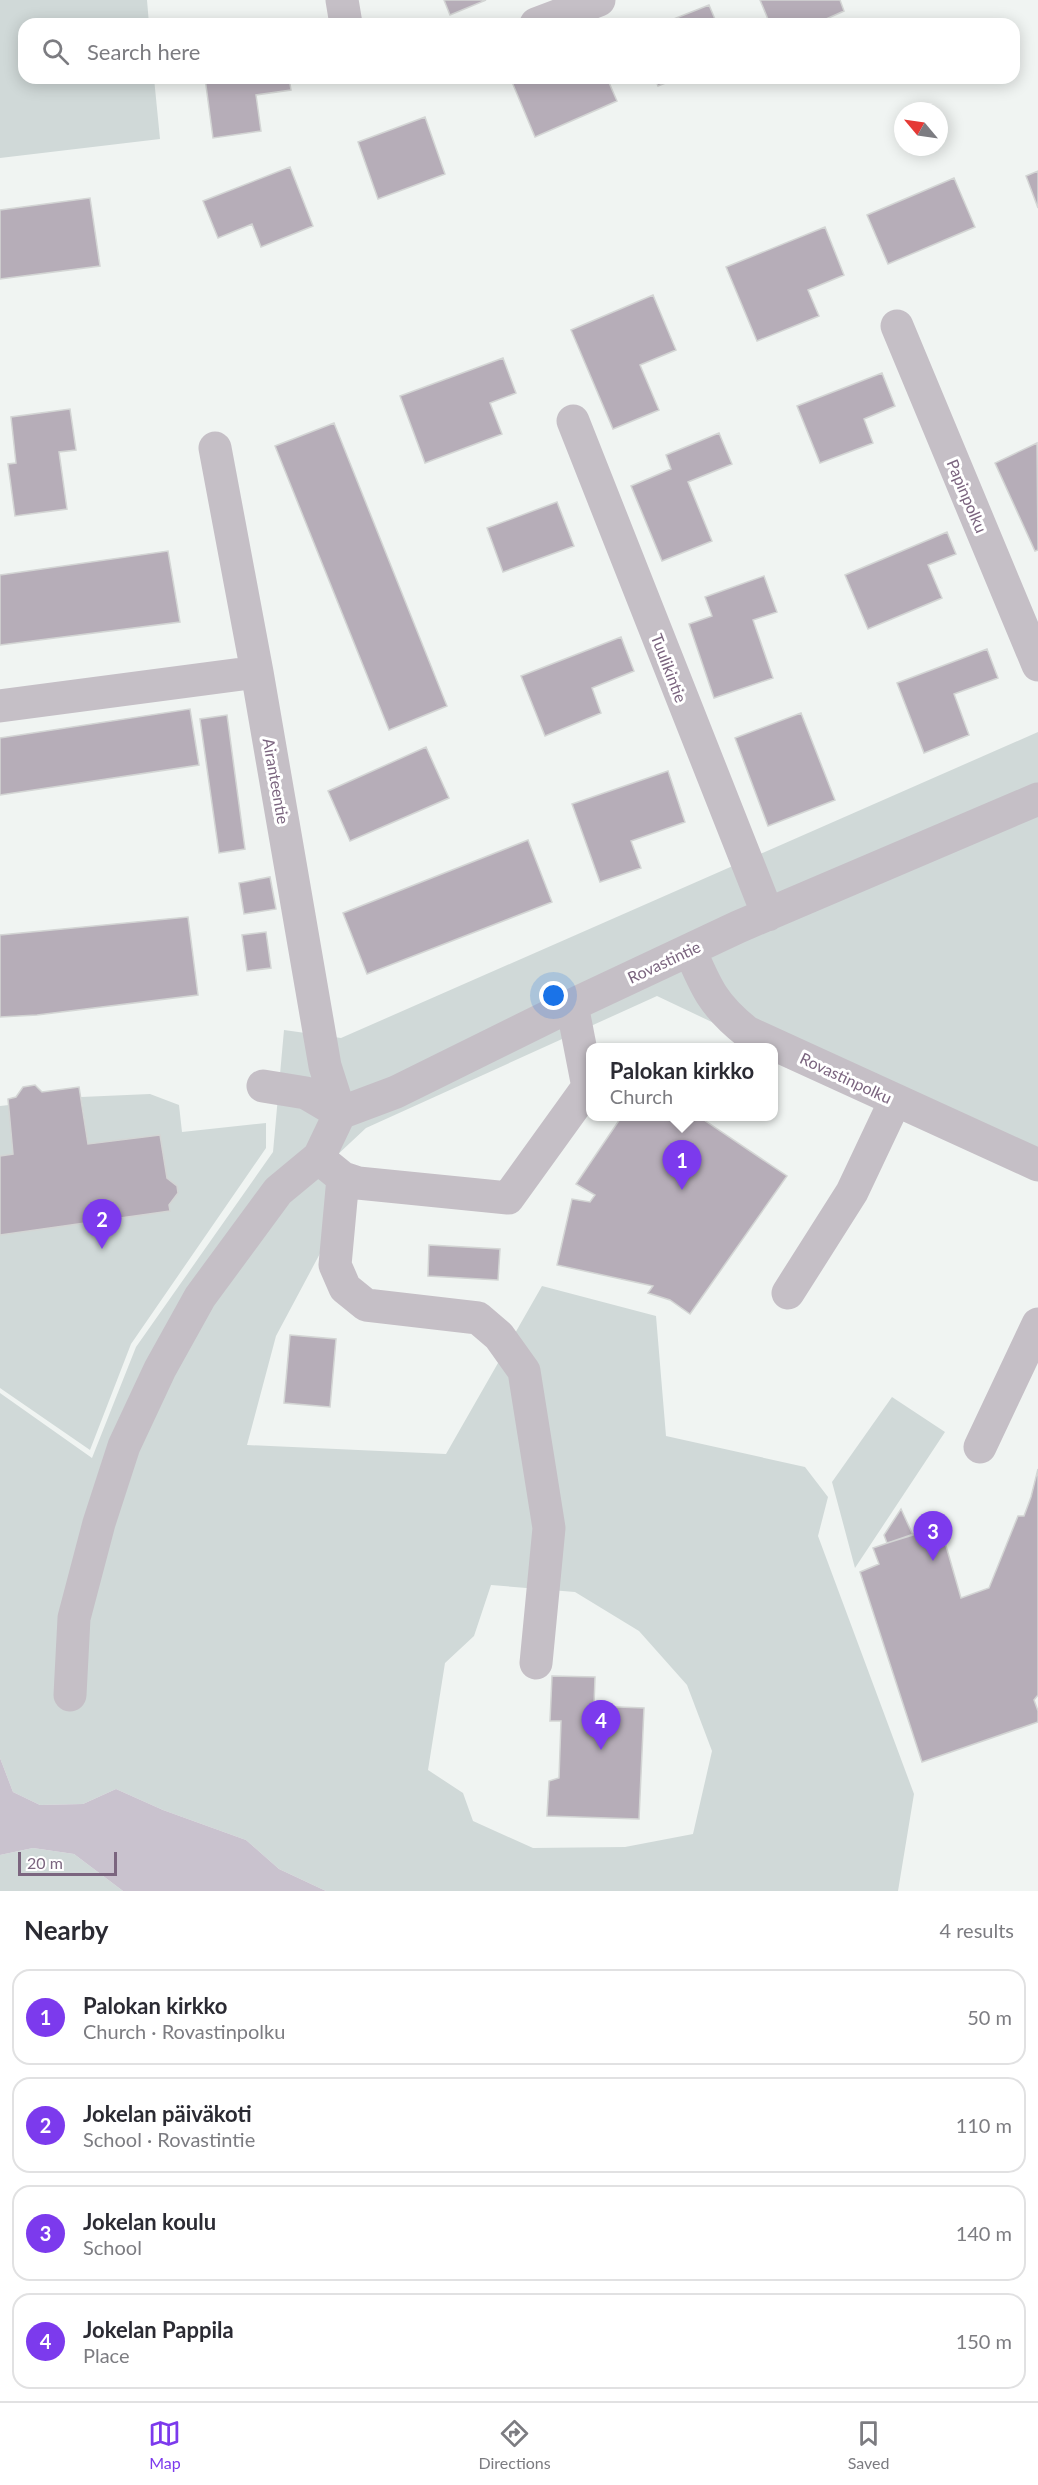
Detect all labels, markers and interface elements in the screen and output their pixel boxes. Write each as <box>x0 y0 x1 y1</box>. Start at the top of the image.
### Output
search box <box>18 18 1020 84</box>
icon: search <box>39 35 72 68</box>
text: Search here <box>87 38 200 65</box>
north arrow <box>894 102 948 156</box>
street label: Papinpolku <box>943 456 991 535</box>
street label: Tuulikintie <box>648 631 691 705</box>
street label: Airanteentie <box>260 737 293 825</box>
street label: Rovastintie <box>624 936 703 987</box>
your location <box>539 981 568 1010</box>
popup <box>586 1043 778 1121</box>
street label: Rovastinpolku <box>797 1048 895 1107</box>
text: Palokan kirkko <box>610 1057 754 1084</box>
text: Church <box>610 1084 673 1108</box>
pin: 1 <box>662 1140 702 1190</box>
pin: 2 <box>82 1200 122 1249</box>
pin: 3 <box>914 1512 952 1561</box>
pin: 4 <box>582 1700 620 1750</box>
scale bar <box>18 1849 117 1876</box>
text: 20 m <box>27 1853 63 1872</box>
text: Nearby <box>24 1914 109 1946</box>
text: 4 results <box>939 1918 1014 1942</box>
text: Palokan kirkko <box>83 1992 227 2019</box>
text: 1 <box>40 2005 51 2029</box>
text: 50 m <box>967 2005 1012 2029</box>
text: Church · Rovastinpolku <box>83 2019 285 2043</box>
text: Jokelan päiväkoti <box>83 2100 252 2127</box>
text: 2 <box>40 2113 51 2137</box>
text: 110 m <box>956 2113 1012 2137</box>
text: School · Rovastintie <box>83 2127 255 2151</box>
text: Jokelan koulu <box>83 2208 216 2235</box>
text: 3 <box>40 2221 51 2245</box>
text: 140 m <box>956 2221 1012 2245</box>
text: School <box>83 2235 142 2259</box>
text: Jokelan Pappila <box>83 2316 234 2343</box>
text: 4 <box>40 2329 51 2353</box>
text: 150 m <box>956 2329 1012 2353</box>
text: Place <box>83 2343 130 2367</box>
tab: Map <box>148 2417 181 2472</box>
tab: Directions <box>478 2417 551 2472</box>
tab: Saved <box>848 2417 889 2472</box>

